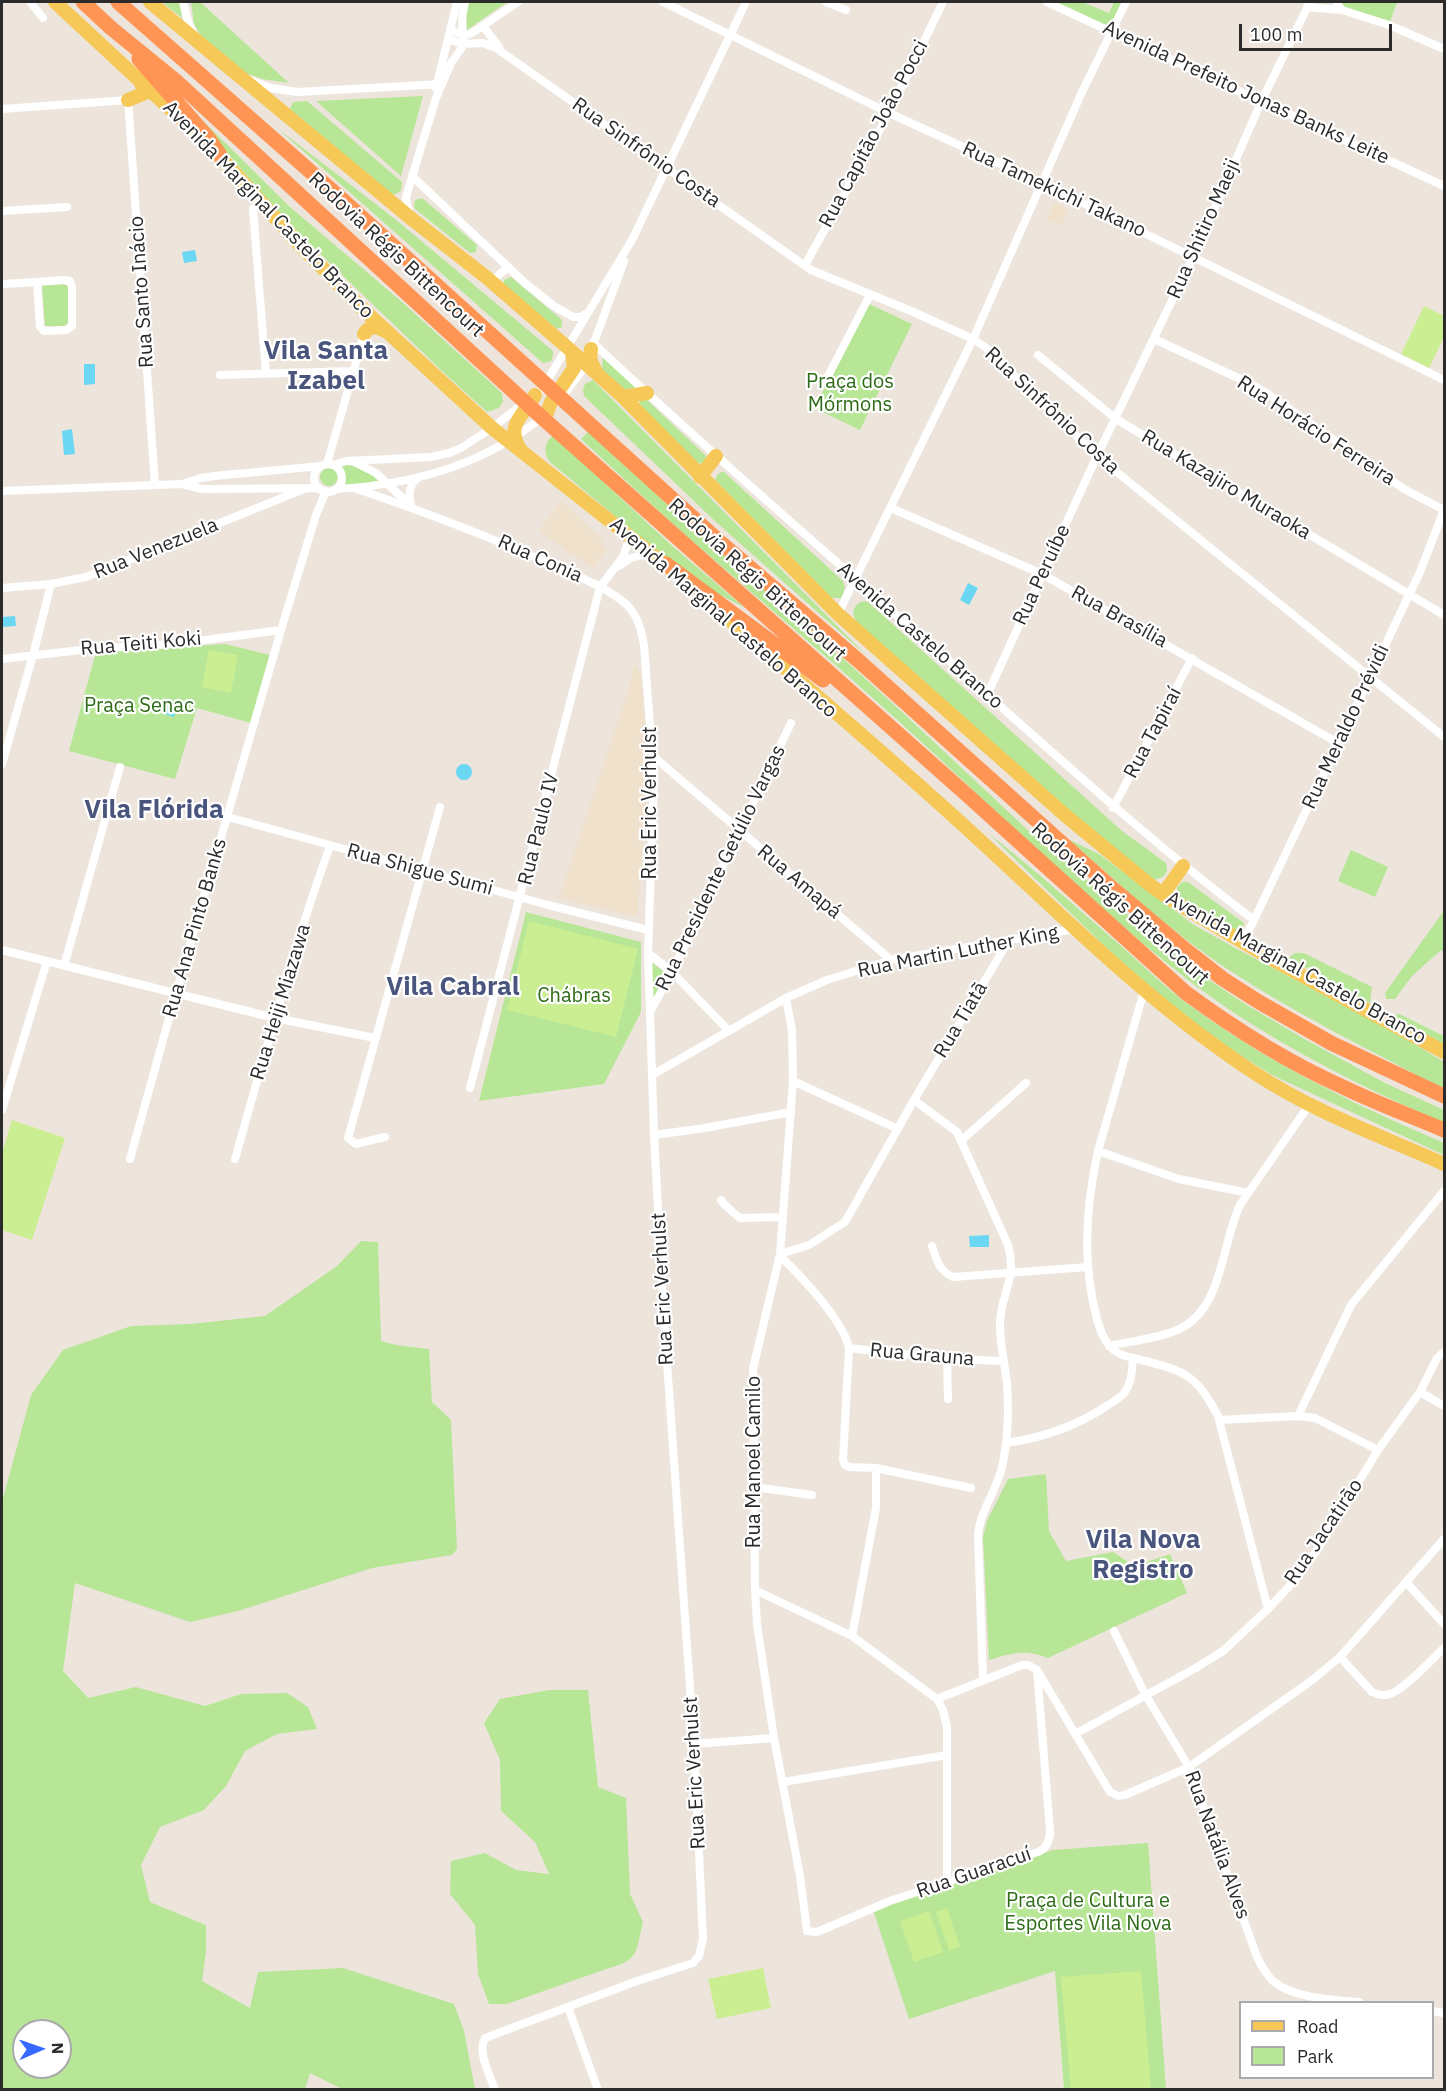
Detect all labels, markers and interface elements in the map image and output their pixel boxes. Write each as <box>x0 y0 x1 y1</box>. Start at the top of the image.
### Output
scale bar <box>1242 12 1395 50</box>
street label: Avenida Prefeito Jonas Banks Leite <box>1099 16 1393 170</box>
text: 100 m <box>1250 23 1302 46</box>
street label: Rua Capitão João Pocci <box>814 36 934 232</box>
street label: Rua Sinfrônio Costa <box>567 93 725 213</box>
street label: Avenida Marginal Castelo Branco <box>157 96 379 324</box>
street label: Rua Tamekichi Takano <box>958 137 1150 243</box>
street label: Rua Shitiro Maeji <box>1162 155 1246 303</box>
street label: Rodovia Régis Bittencourt <box>303 167 489 343</box>
street label: Rua Santo Inácio <box>125 215 159 369</box>
district label: Vila Santa Izabel <box>264 335 388 396</box>
street label: Rua Sinfrônio Costa <box>980 342 1124 480</box>
park label: Praça dos Mórmons <box>806 370 894 417</box>
street label: Rua Horácio Ferreira <box>1232 371 1400 491</box>
street label: Rua Kazajiro Muraoka <box>1137 425 1315 545</box>
street label: Rodovia Régis Bittencourt <box>663 494 851 666</box>
street label: Rua Venezuela <box>90 513 222 585</box>
street label: Avenida Marginal Castelo Branco <box>604 513 842 723</box>
street label: Rua Peruíbe <box>1008 521 1076 629</box>
street label: Rua Conia <box>494 530 586 588</box>
street label: Avenida Castelo Branco <box>832 557 1008 715</box>
street label: Rua Brasília <box>1067 581 1171 653</box>
street label: Rua Teiti Koki <box>80 627 202 661</box>
street label: Rua Meraldo Prévidi <box>1297 641 1395 813</box>
street label: Rua Tapiraí <box>1119 683 1187 783</box>
park label: Praça Senac <box>84 694 194 718</box>
street label: Rua Eric Verhulst <box>638 726 662 880</box>
street label: Rua Presidente Getúlio Vargas <box>651 741 791 995</box>
street label: Rua Paulo IV <box>513 770 565 888</box>
district label: Vila Flórida <box>84 794 224 826</box>
street label: Rodovia Régis Bittencourt <box>1026 818 1214 990</box>
street label: Rua Ana Pinto Banks <box>158 835 232 1021</box>
street label: Rua Shigue Sumi <box>344 839 496 901</box>
street label: Rua Amapá <box>752 840 846 924</box>
street label: Avenida Marginal Castelo Branco <box>1162 886 1430 1050</box>
street label: Rua Heiji Miazawa <box>246 921 316 1083</box>
street label: Rua Martin Luther King <box>855 921 1061 983</box>
district label: Vila Cabral <box>386 971 520 1003</box>
street label: Rua Tiatã <box>929 978 993 1062</box>
park label: Chábras <box>537 984 611 1008</box>
street label: Rua Eric Verhulst <box>647 1212 679 1366</box>
street label: Rua Grauna <box>869 1338 975 1372</box>
street label: Rua Manoel Camilo <box>742 1376 766 1548</box>
street label: Rua Jacatirão <box>1280 1475 1368 1589</box>
district label: Vila Nova Registro <box>1086 1524 1200 1586</box>
street label: Rua Eric Verhulst <box>679 1696 711 1850</box>
street label: Rua Natália Alves <box>1179 1767 1255 1923</box>
street label: Rua Guaracuí <box>913 1842 1035 1904</box>
park label: Praça de Cultura e Esportes Vila Nova <box>1004 1889 1172 1936</box>
legend <box>1239 2001 1434 2079</box>
text: Road <box>1297 2015 1338 2038</box>
north arrow <box>12 2019 72 2079</box>
text: N <box>48 2042 68 2055</box>
text: Park <box>1297 2045 1333 2068</box>

